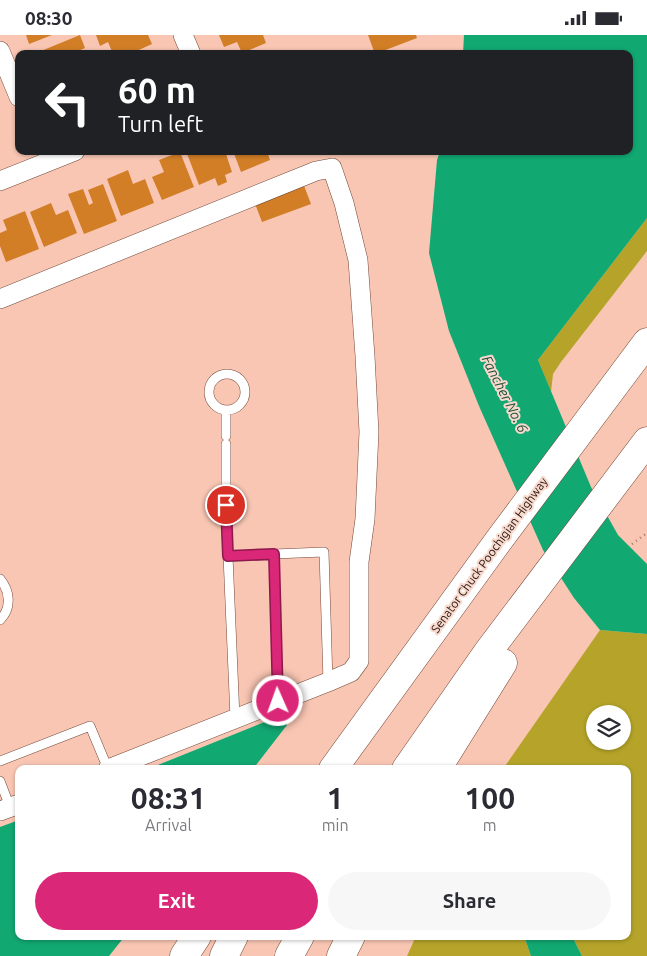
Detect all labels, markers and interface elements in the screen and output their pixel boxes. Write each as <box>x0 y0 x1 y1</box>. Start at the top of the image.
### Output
text: 08:30 <box>25 7 73 29</box>
icon: left <box>35 70 100 135</box>
text: 60 m <box>118 70 196 110</box>
text: Turn left <box>118 111 203 136</box>
water label: Fancher No. 6 <box>479 353 531 435</box>
street label: Senator Chuck Poochigian Highway <box>428 475 550 635</box>
pin <box>205 484 247 526</box>
icon: arrive <box>212 491 240 519</box>
position arrow <box>251 674 303 726</box>
map controls <box>586 705 631 750</box>
button: layers <box>586 705 631 750</box>
text: 08:31 <box>131 781 206 815</box>
text: 1 <box>327 781 344 815</box>
text: 100 <box>464 781 515 815</box>
text: Arrival <box>145 816 192 834</box>
text: min <box>322 816 349 834</box>
text: m <box>483 816 497 834</box>
button: Exit <box>35 872 318 930</box>
button: Share <box>328 872 611 930</box>

